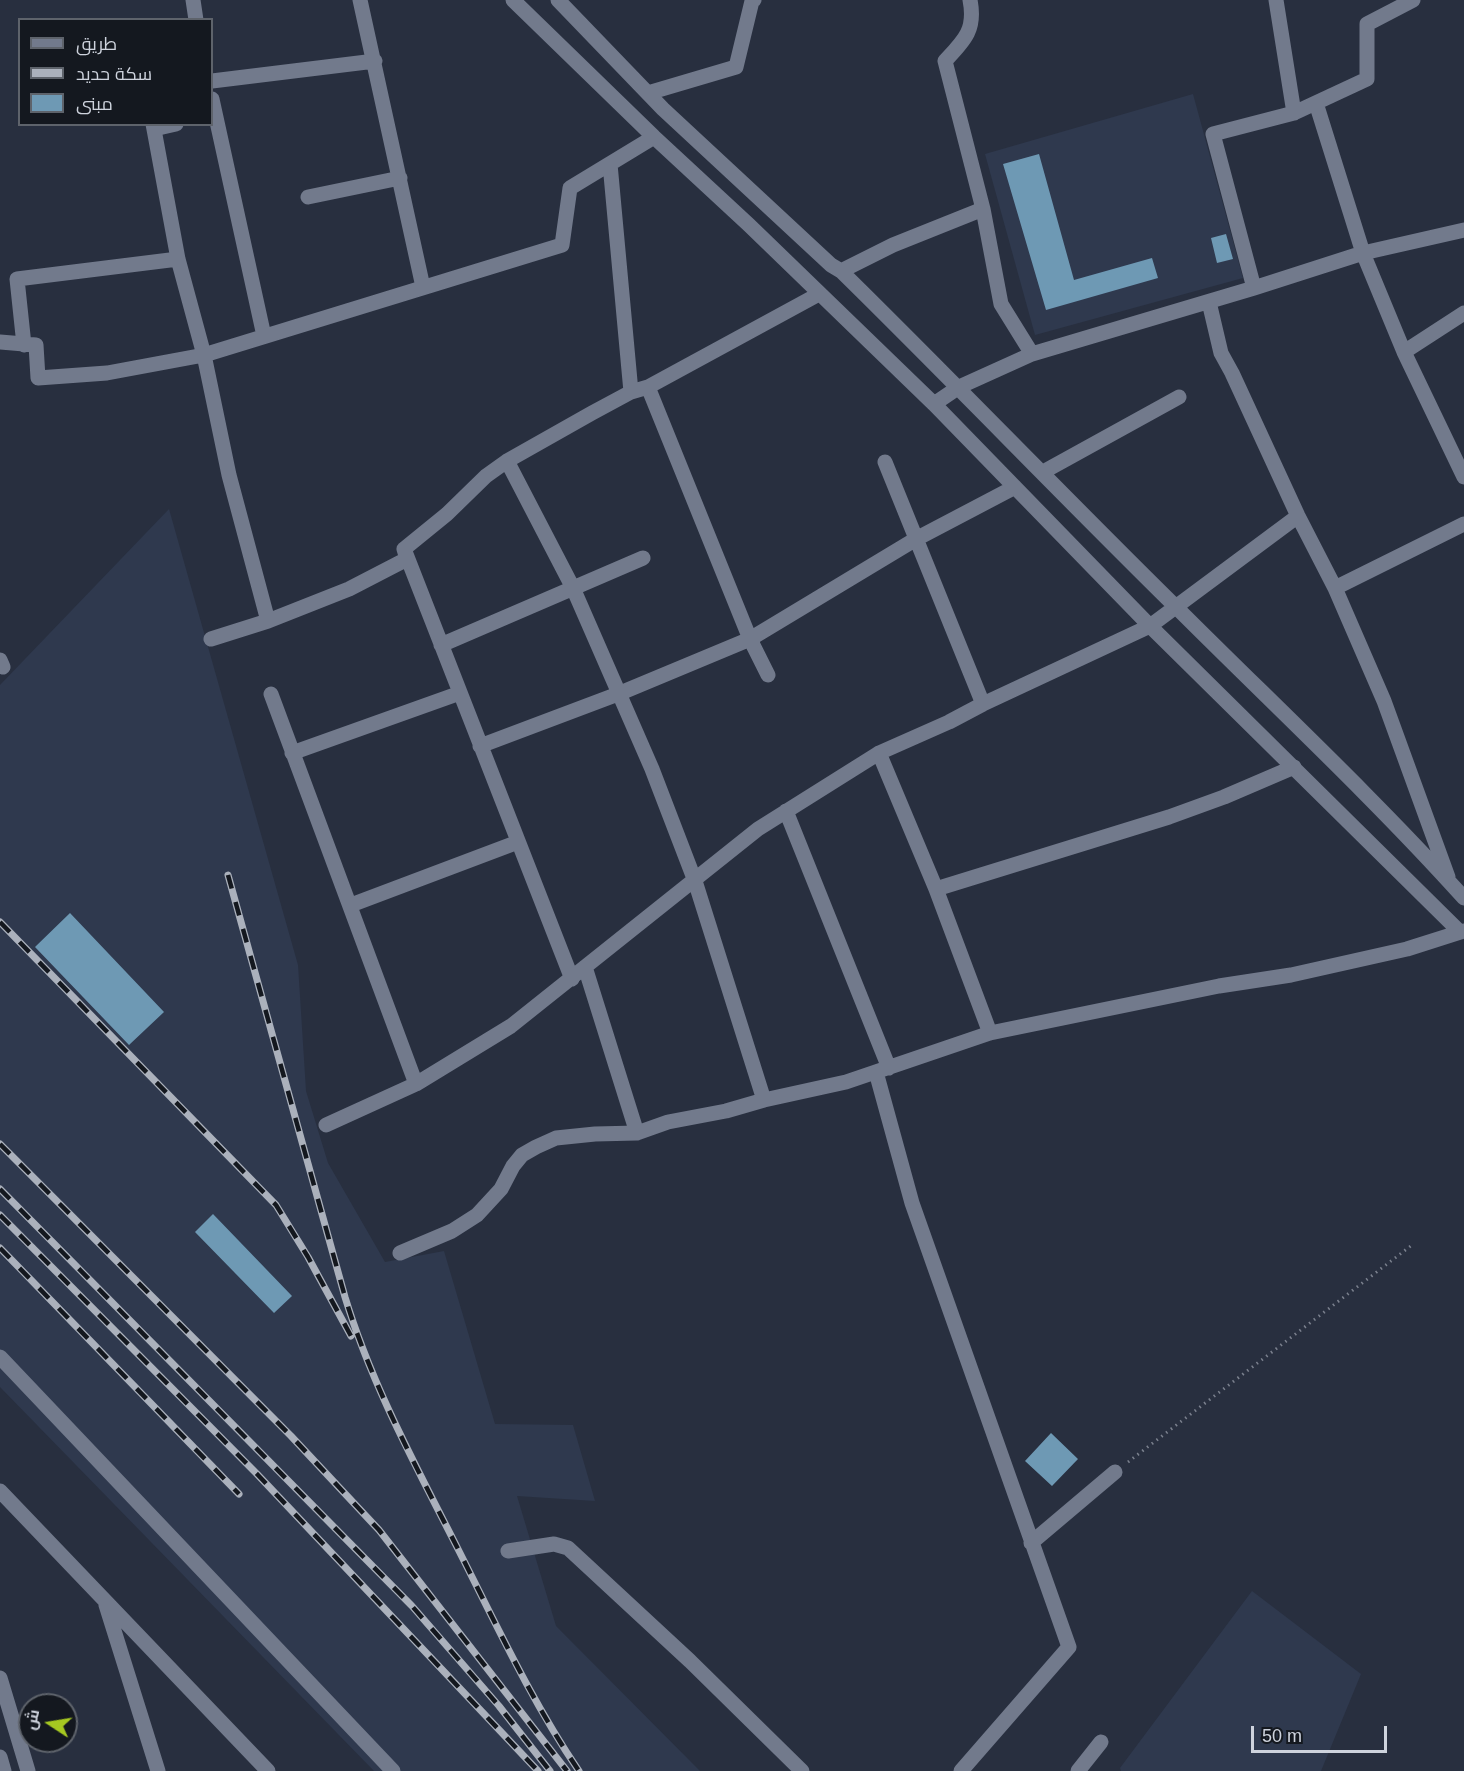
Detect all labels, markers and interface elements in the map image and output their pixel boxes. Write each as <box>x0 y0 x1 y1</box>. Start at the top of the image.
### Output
legend <box>18 18 213 126</box>
text: طريق <box>76 34 117 54</box>
text: سكة حديد <box>76 64 152 84</box>
text: مبنى <box>76 94 113 114</box>
north arrow <box>18 1693 78 1753</box>
text: ش <box>21 1708 42 1731</box>
scale bar <box>1254 1714 1390 1752</box>
text: 50 m <box>1262 1726 1302 1746</box>

